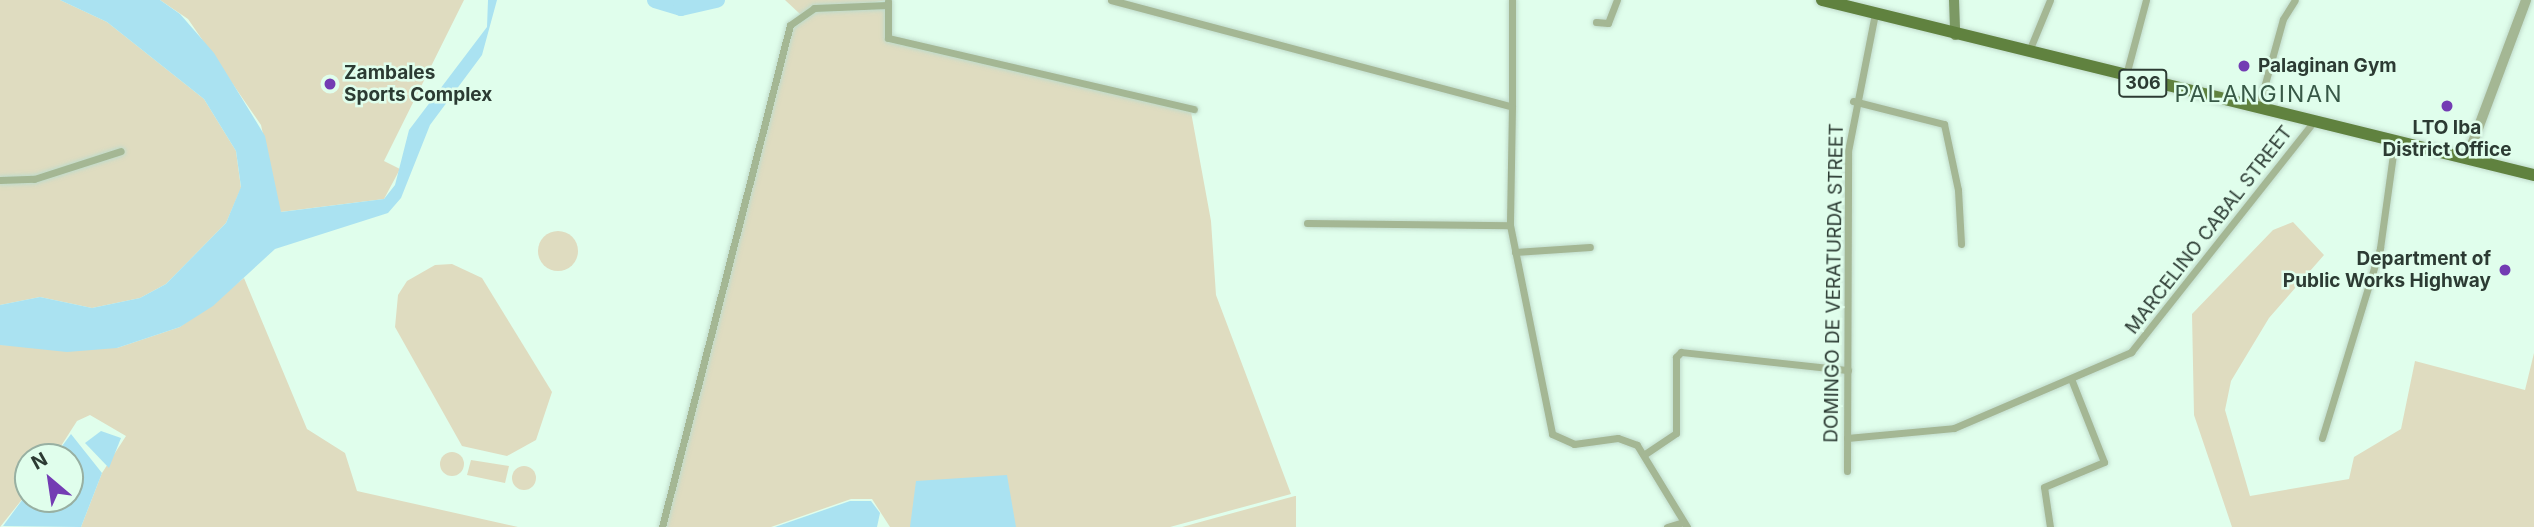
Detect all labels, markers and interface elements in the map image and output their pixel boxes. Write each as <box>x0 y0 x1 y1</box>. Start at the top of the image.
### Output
place label: Palaginan Gym <box>2258 55 2397 77</box>
marker: Palaginan Gym <box>2236 58 2252 74</box>
place label: Zambales Sports Complex <box>344 62 492 106</box>
road number: 306 <box>2117 68 2169 98</box>
marker: Zambales Sports Complex <box>322 76 338 92</box>
district label: PALANGINAN <box>2176 80 2342 108</box>
marker: LTO Iba District Office <box>2439 98 2455 114</box>
place label: LTO Iba District Office <box>2383 117 2511 161</box>
street label: MARCELINO CABAL STREET <box>2121 121 2297 339</box>
street label: DOMINGO DE VERATURDA STREET <box>1820 123 1848 443</box>
place label: Department of Public Works Highway <box>2283 248 2491 292</box>
marker: Department of Public Works Highway <box>2497 262 2513 278</box>
north arrow <box>14 443 84 513</box>
text: N <box>28 447 51 475</box>

